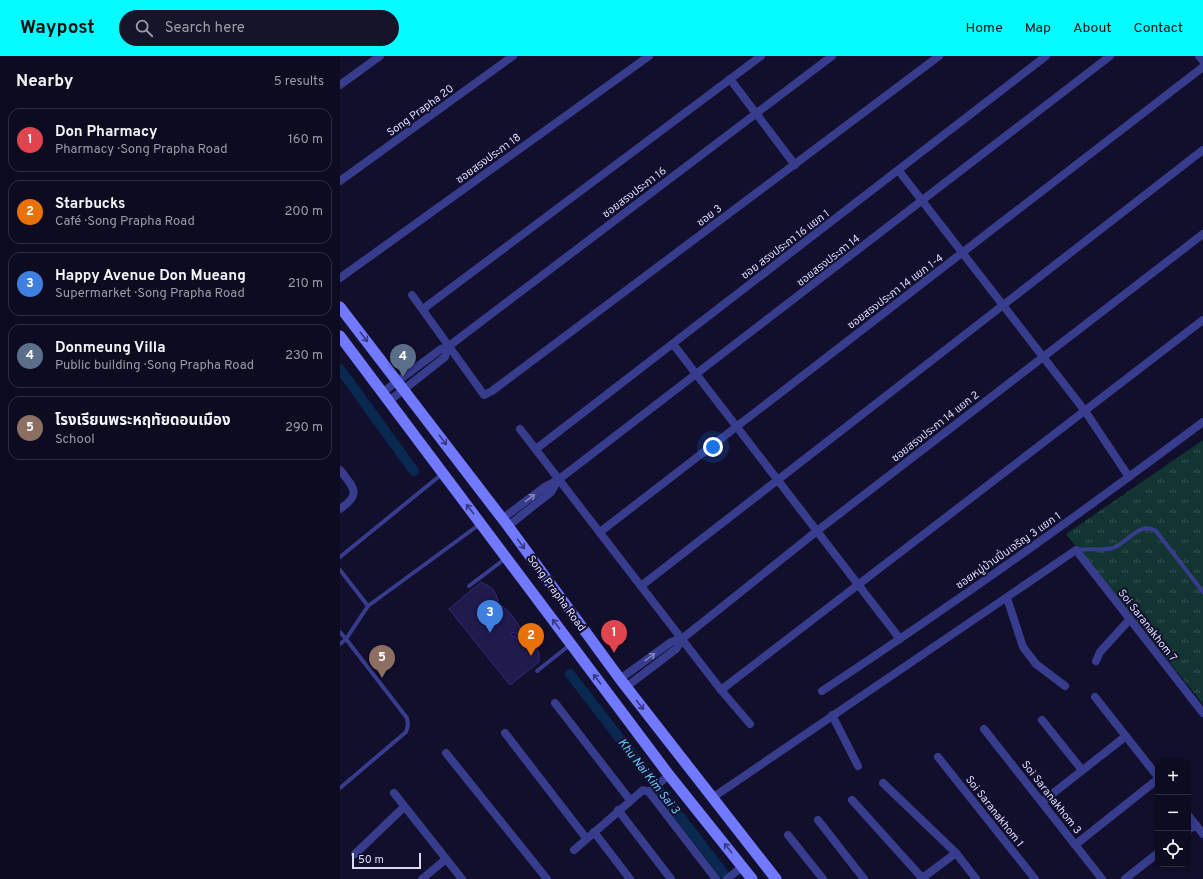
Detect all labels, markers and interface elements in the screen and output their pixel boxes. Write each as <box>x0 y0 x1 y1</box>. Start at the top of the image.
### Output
search box <box>119 10 399 46</box>
text: Waypost <box>20 16 95 40</box>
icon: search <box>133 17 155 39</box>
text: Search here <box>165 19 245 38</box>
text: Home <box>966 20 1003 37</box>
text: Map <box>1025 20 1051 37</box>
text: About <box>1073 20 1112 37</box>
text: Contact <box>1134 20 1183 37</box>
text: Nearby <box>16 71 73 93</box>
text: 5 results <box>274 74 324 90</box>
street label: Song Prapha 20 <box>384 82 457 140</box>
text: Don Pharmacy <box>55 123 158 142</box>
street label: ซอยสรงประภา 18 <box>453 131 524 187</box>
text: 1 <box>27 132 33 148</box>
text: 160 m <box>288 132 323 148</box>
text: Pharmacy · Song Prapha Road <box>55 142 228 158</box>
street label: ซอยสรงประภา 16 <box>600 164 669 221</box>
text: Starbucks <box>55 195 125 214</box>
street label: ซอย 3 <box>694 202 725 230</box>
text: 2 <box>26 204 34 220</box>
text: 200 m <box>284 204 323 220</box>
street label: ซอย สรงประภา 16 แยก 1 <box>738 207 833 283</box>
text: Café · Song Prapha Road <box>55 214 195 230</box>
street label: ซอยสรงประภา 14 <box>794 232 863 290</box>
street label: ซอยสรงประภา 14 แยก 1-4 <box>845 251 947 333</box>
text: Happy Avenue Don Mueang <box>55 267 246 286</box>
text: 3 <box>26 276 34 292</box>
text: 210 m <box>288 276 323 292</box>
text: Supermarket · Song Prapha Road <box>55 286 245 302</box>
one-way arrow <box>360 332 368 343</box>
text: Donmeung Villa <box>55 339 166 358</box>
pin: 4 <box>390 344 416 377</box>
text: 4 <box>26 348 34 364</box>
text: 230 m <box>285 348 323 364</box>
text: Public building · Song Prapha Road <box>55 358 254 374</box>
street label: ซอยสรงประภา 14 แยก 2 <box>889 388 982 465</box>
text: โรงเรียนพระหฤทัยดอนเมือง <box>55 412 230 431</box>
text: 5 <box>26 420 34 436</box>
text: 290 m <box>285 420 323 436</box>
text: School <box>55 432 95 448</box>
one-way arrow <box>439 435 447 446</box>
your location <box>703 437 723 457</box>
one-way arrow <box>524 494 535 502</box>
one-way arrow <box>465 503 474 514</box>
street label: ซอยหมู่บ้านปิ่นเจริญ 3 แยก 1 <box>953 508 1064 592</box>
one-way arrow <box>517 539 526 550</box>
street label: Song Prapha Road <box>524 553 589 634</box>
street label: Soi Saranakhom 7 <box>1115 587 1180 665</box>
pin: 3 <box>477 600 503 633</box>
one-way arrow <box>552 619 560 630</box>
pin: 1 <box>601 620 627 653</box>
pin: 2 <box>518 623 544 656</box>
pin: 5 <box>369 645 395 678</box>
one-way arrow <box>645 653 656 661</box>
one-way arrow <box>593 674 601 685</box>
one-way arrow <box>636 700 644 711</box>
water label: Khu Nai Kim Sai 3 <box>614 736 683 818</box>
street label: Soi Saranakhom 3 <box>1018 758 1084 837</box>
map controls <box>1155 759 1191 867</box>
button: + <box>1155 759 1191 795</box>
street label: Soi Saranakhom 1 <box>962 773 1026 850</box>
button: − <box>1155 795 1191 831</box>
button: locate <box>1155 831 1191 867</box>
one-way arrow <box>724 843 732 854</box>
scale bar <box>352 851 421 870</box>
text: 50 m <box>358 853 384 867</box>

